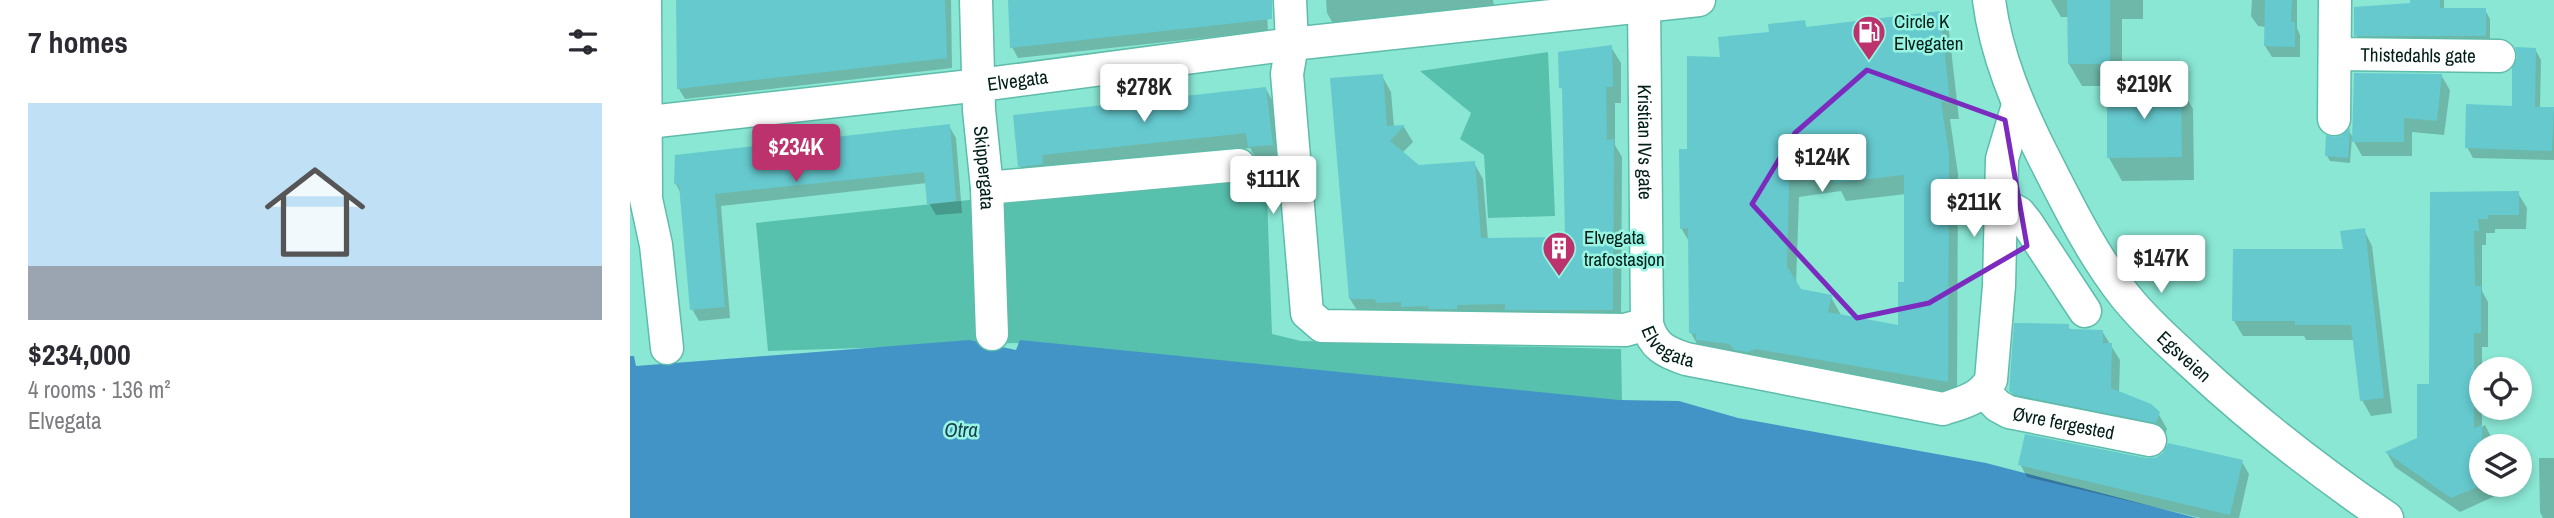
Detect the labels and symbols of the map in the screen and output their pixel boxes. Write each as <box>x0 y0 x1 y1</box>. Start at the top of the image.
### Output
place label: Circle K Elvegaten <box>1894 8 1963 56</box>
fuel station icon: Circle K Elvegaten <box>1850 13 1888 62</box>
street label: Thistedahls gate <box>2360 41 2476 69</box>
pin: $219K <box>2095 61 2193 121</box>
street label: Elvegata <box>986 63 1050 97</box>
pin: $278K <box>1095 64 1193 124</box>
street label: Kristian IVs gate <box>1632 84 1659 200</box>
pin: $234K <box>747 124 845 184</box>
street label: Skippergata <box>968 124 1001 210</box>
pin: $124K <box>1773 134 1871 194</box>
pin: $111K <box>1224 156 1322 216</box>
pin: $211K <box>1925 180 2023 239</box>
place label: Elvegata trafostasjon <box>1584 224 1665 272</box>
building icon: Elvegata trafostasjon <box>1540 229 1578 278</box>
pin: $147K <box>2112 236 2210 295</box>
street label: Elvegata <box>1635 322 1697 373</box>
street label: Egsveien <box>2152 325 2217 388</box>
street label: Øvre fergested <box>2010 400 2117 446</box>
water label: Otra <box>944 415 978 444</box>

